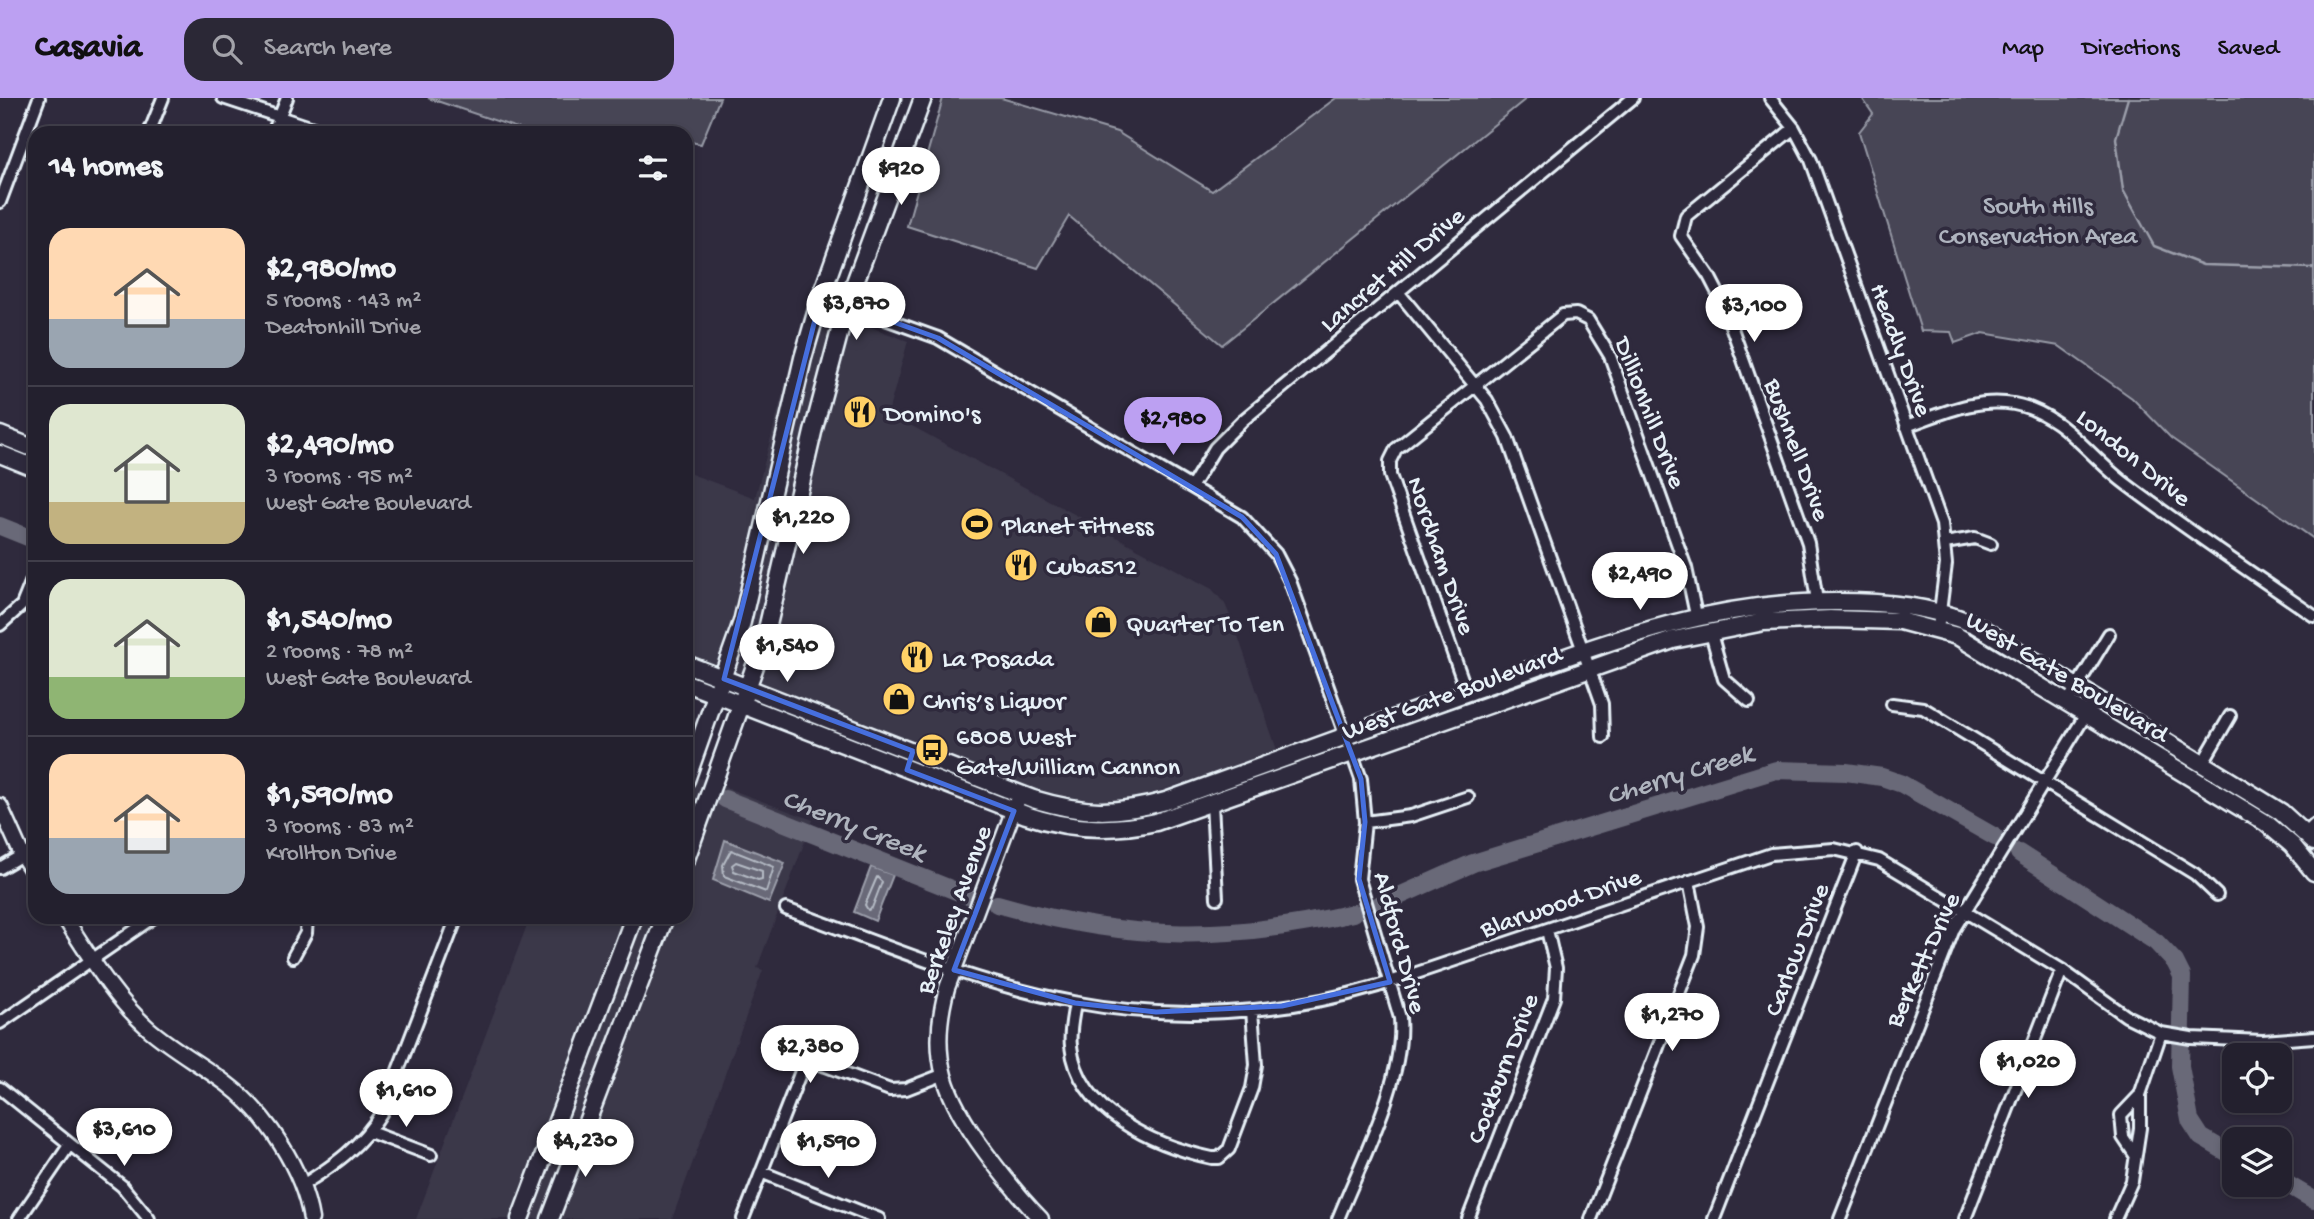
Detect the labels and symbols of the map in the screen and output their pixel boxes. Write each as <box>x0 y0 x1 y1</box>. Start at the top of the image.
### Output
pin: $920 <box>860 148 942 207</box>
park label: South Hills Conservation Area <box>1939 193 2139 254</box>
street label: Lancret Hill Drive <box>1315 202 1473 341</box>
street label: Headly Drive <box>1860 280 1937 422</box>
pin: $3,870 <box>799 282 913 342</box>
pin: $3,100 <box>1697 285 1811 344</box>
street label: Dillionhill Drive <box>1604 332 1691 494</box>
street label: Bushnell Drive <box>1754 374 1835 526</box>
restaurant icon: Domino's <box>841 393 879 431</box>
pin: $2,980 <box>1116 398 1230 457</box>
place label: Domino's <box>882 401 982 432</box>
street label: London Drive <box>2068 404 2196 516</box>
street label: Nordham Drive <box>1397 474 1480 640</box>
pin: $1,220 <box>746 496 860 556</box>
sports icon: Planet Fitness <box>958 505 996 543</box>
place label: Planet Fitness <box>1001 513 1155 544</box>
restaurant icon: Cuba512 <box>1002 546 1040 584</box>
pin: $2,490 <box>1583 552 1697 612</box>
place label: Cuba512 <box>1046 554 1138 585</box>
shop icon: Quarter To Ten <box>1082 603 1120 641</box>
street label: West Gate Boulevard <box>1959 606 2174 753</box>
place label: Quarter To Ten <box>1126 611 1285 642</box>
pin: $1,540 <box>730 624 844 684</box>
restaurant icon: La Posada <box>898 638 936 676</box>
street label: West Gate Boulevard <box>1339 640 1568 749</box>
place label: La Posada <box>942 646 1055 677</box>
shop icon: Chris’s Liquor <box>880 680 918 718</box>
place label: Chris’s Liquor <box>923 688 1068 719</box>
place label: 6808 West Gate/William Cannon <box>956 724 1181 785</box>
bus stop icon: 6808 West Gate/William Cannon <box>913 731 951 769</box>
water label: Cherry Creek <box>1603 738 1760 814</box>
water label: Cherry Creek <box>777 784 932 872</box>
street label: Berkeley Avenue <box>911 821 1001 1000</box>
street label: Blarwood Drive <box>1476 863 1646 948</box>
street label: Aldford Drive <box>1364 869 1432 1018</box>
street label: Carlow Drive <box>1760 879 1839 1021</box>
street label: Berkett Drive <box>1880 888 1970 1034</box>
street label: Cockburn Drive <box>1462 990 1548 1149</box>
pin: $1,270 <box>1615 993 1729 1053</box>
pin: $2,380 <box>753 1026 867 1085</box>
pin: $1,020 <box>1971 1040 2085 1100</box>
pin: $1,610 <box>349 1070 463 1129</box>
pin: $3,610 <box>67 1108 181 1168</box>
pin: $4,230 <box>528 1119 642 1179</box>
pin: $1,590 <box>771 1121 885 1180</box>

